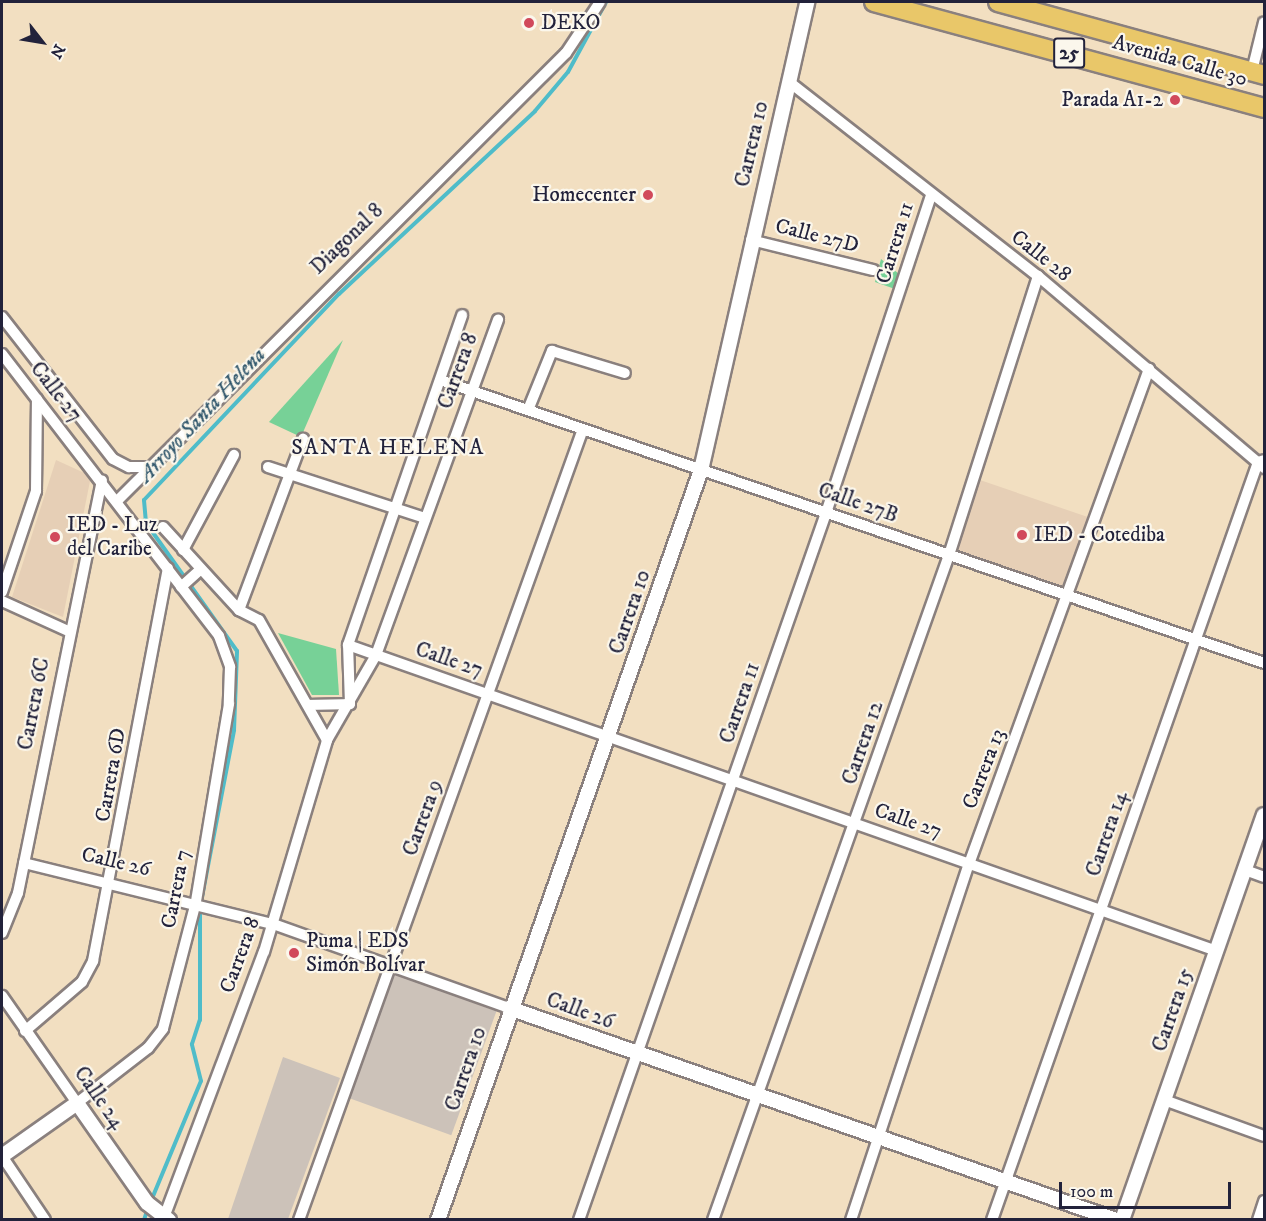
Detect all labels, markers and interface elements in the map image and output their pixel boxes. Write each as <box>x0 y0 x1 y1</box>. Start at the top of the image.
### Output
place label: DEKO <box>541 10 600 36</box>
north arrow <box>12 12 72 72</box>
marker: DEKO <box>522 16 536 30</box>
street label: Avenida Calle 30 <box>1110 30 1250 92</box>
road number: 25 <box>1052 36 1086 70</box>
text: N <box>45 40 69 62</box>
place label: Parada A1-2 <box>1061 87 1163 113</box>
marker: Parada A1-2 <box>1168 93 1182 107</box>
street label: Carrera 10 <box>730 99 774 189</box>
place label: Homecenter <box>532 182 636 208</box>
marker: Homecenter <box>641 188 655 202</box>
street label: Diagonal 8 <box>305 198 389 280</box>
street label: Carrera 11 <box>871 199 919 287</box>
street label: Calle 27D <box>773 213 861 259</box>
street label: Calle 28 <box>1006 225 1076 287</box>
street label: Carrera 8 <box>433 330 483 412</box>
water label: Arroyo Santa Helena <box>133 342 271 488</box>
street label: Calle 27 <box>25 357 87 427</box>
district label: SANTA HELENA <box>291 435 485 461</box>
street label: Calle 27B <box>815 478 901 528</box>
place label: IED - Luz del Caribe <box>67 512 158 562</box>
place label: IED - Cotediba <box>1034 522 1165 548</box>
marker: IED - Cotediba <box>1015 528 1029 542</box>
marker: IED - Luz del Caribe <box>48 530 62 544</box>
street label: Carrera 10 <box>604 567 656 657</box>
street label: Calle 27 <box>412 637 486 683</box>
street label: Carrera 6C <box>13 656 55 752</box>
street label: Carrera 11 <box>714 659 766 747</box>
street label: Carrera 12 <box>837 698 889 788</box>
street label: Carrera 13 <box>957 725 1011 813</box>
street label: Carrera 6D <box>90 726 132 824</box>
street label: Carrera 9 <box>398 777 448 859</box>
street label: Carrera 14 <box>1081 788 1133 880</box>
street label: Calle 27 <box>871 798 945 844</box>
street label: Calle 26 <box>79 842 153 882</box>
street label: Carrera 7 <box>156 848 196 930</box>
street label: Carrera 8 <box>215 914 265 996</box>
place label: Puma | EDS Simón Bolívar <box>306 928 425 978</box>
marker: Puma | EDS Simón Bolívar <box>287 946 301 960</box>
street label: Carrera 15 <box>1147 965 1199 1055</box>
street label: Calle 26 <box>543 987 617 1035</box>
street label: Carrera 10 <box>440 1024 492 1114</box>
street label: Calle 24 <box>68 1062 130 1134</box>
scale bar <box>1062 1170 1234 1208</box>
text: 100 m <box>1070 1181 1113 1203</box>

